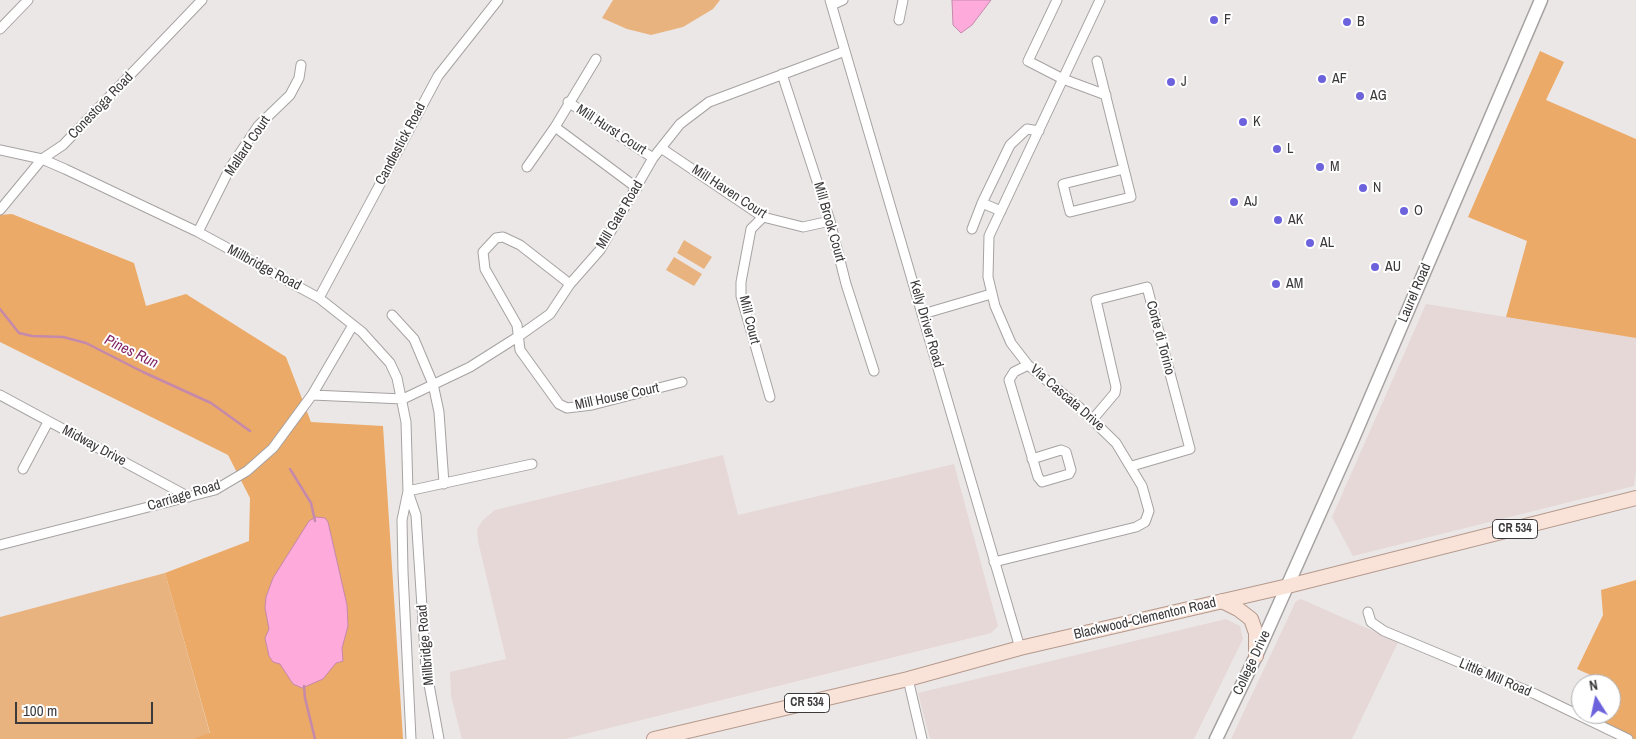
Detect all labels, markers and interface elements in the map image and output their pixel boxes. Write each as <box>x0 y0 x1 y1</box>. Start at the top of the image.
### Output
place label: F <box>1224 12 1231 28</box>
marker: F <box>1208 14 1220 26</box>
place label: B <box>1357 14 1365 30</box>
marker: B <box>1341 16 1353 28</box>
street label: Conestoga Road <box>65 69 137 143</box>
place label: AF <box>1332 71 1347 87</box>
marker: AF <box>1316 73 1328 85</box>
place label: J <box>1181 74 1187 90</box>
marker: J <box>1165 76 1177 88</box>
place label: AG <box>1370 88 1387 104</box>
marker: AG <box>1354 90 1366 102</box>
street label: Candlestick Road <box>372 100 430 188</box>
street label: Mill Hurst Court <box>573 101 649 159</box>
street label: Mallard Court <box>222 113 274 179</box>
place label: K <box>1253 114 1261 130</box>
marker: K <box>1237 116 1249 128</box>
place label: L <box>1287 141 1293 157</box>
marker: L <box>1271 143 1283 155</box>
place label: M <box>1330 159 1340 175</box>
marker: M <box>1314 161 1326 173</box>
street label: Mill Haven Court <box>689 162 769 222</box>
street label: Mill Gate Road <box>593 178 647 252</box>
street label: Mill Brook Court <box>810 180 848 264</box>
place label: N <box>1373 180 1381 196</box>
marker: N <box>1357 182 1369 194</box>
place label: AJ <box>1244 194 1257 210</box>
marker: AJ <box>1228 196 1240 208</box>
place label: O <box>1414 203 1423 219</box>
marker: O <box>1398 205 1410 217</box>
place label: AK <box>1288 212 1303 228</box>
marker: AK <box>1272 214 1284 226</box>
place label: AL <box>1320 235 1334 251</box>
marker: AL <box>1304 237 1316 249</box>
street label: Millbridge Road <box>224 242 304 294</box>
place label: AU <box>1385 259 1401 275</box>
marker: AU <box>1369 261 1381 273</box>
street label: Laurel Road <box>1395 261 1435 325</box>
place label: AM <box>1286 276 1303 292</box>
street label: Kelly Driver Road <box>906 278 946 370</box>
marker: AM <box>1270 278 1282 290</box>
street label: Mill Court <box>735 294 763 346</box>
street label: Corte di Torino <box>1142 299 1178 377</box>
water label: Pines Run <box>101 331 161 373</box>
street label: Via Cascata Drive <box>1026 361 1108 435</box>
street label: Mill House Court <box>573 380 661 414</box>
street label: Midway Drive <box>59 422 129 470</box>
street label: Carriage Road <box>146 477 222 515</box>
road number: CR 534 <box>1492 520 1538 538</box>
street label: Blackwood-Clementon Road <box>1072 594 1218 644</box>
street label: Millbridge Road <box>414 604 438 686</box>
street label: College Drive <box>1230 628 1274 698</box>
street label: Little Mill Road <box>1456 655 1534 701</box>
north arrow <box>1571 674 1621 724</box>
text: N <box>1588 676 1599 695</box>
scale bar <box>18 692 155 724</box>
road number: CR 534 <box>784 694 830 712</box>
text: 100 m <box>23 700 57 721</box>

